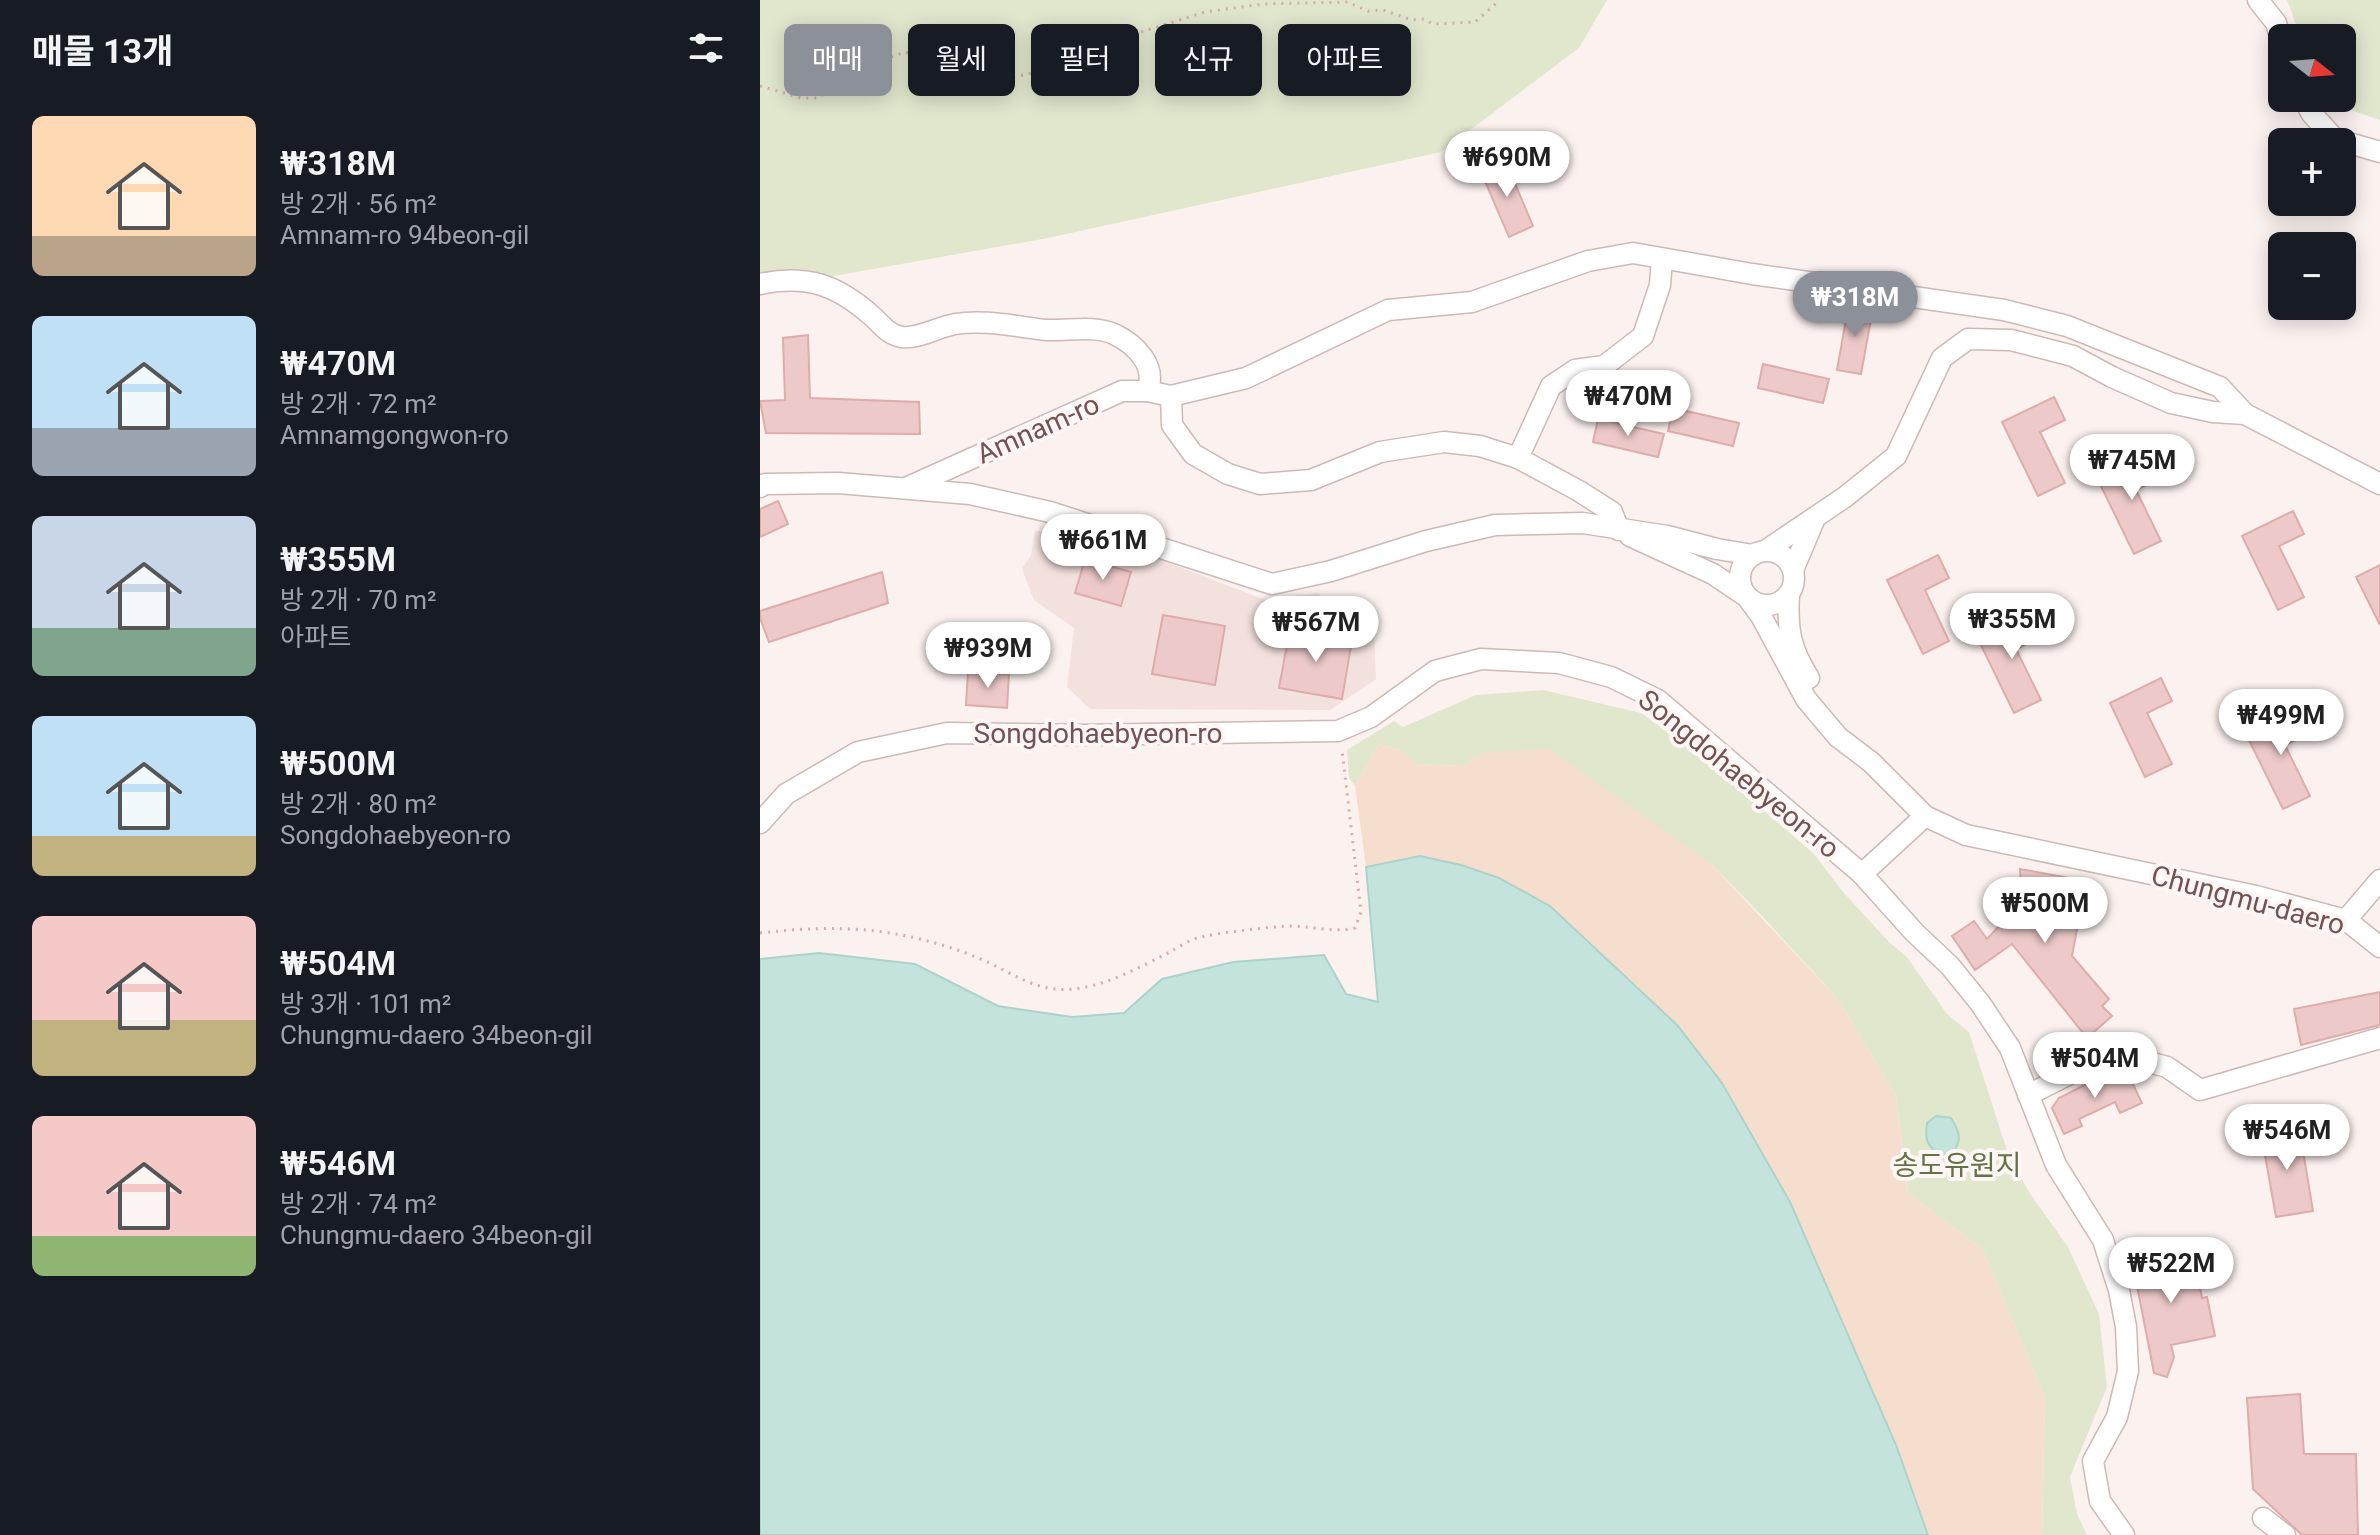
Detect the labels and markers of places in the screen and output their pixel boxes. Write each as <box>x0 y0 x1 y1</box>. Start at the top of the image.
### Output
pin: ₩690M <box>1451 131 1563 199</box>
pin: ₩318M <box>1799 271 1911 339</box>
pin: ₩470M <box>1572 370 1684 438</box>
pin: ₩745M <box>2076 434 2188 502</box>
pin: ₩661M <box>1047 514 1159 582</box>
pin: ₩355M <box>1956 593 2068 661</box>
pin: ₩567M <box>1260 596 1372 664</box>
pin: ₩939M <box>932 622 1044 690</box>
pin: ₩499M <box>2225 689 2337 757</box>
pin: ₩500M <box>1989 877 2101 945</box>
pin: ₩504M <box>2039 1032 2151 1100</box>
pin: ₩546M <box>2231 1104 2343 1172</box>
pin: ₩522M <box>2115 1237 2227 1305</box>

